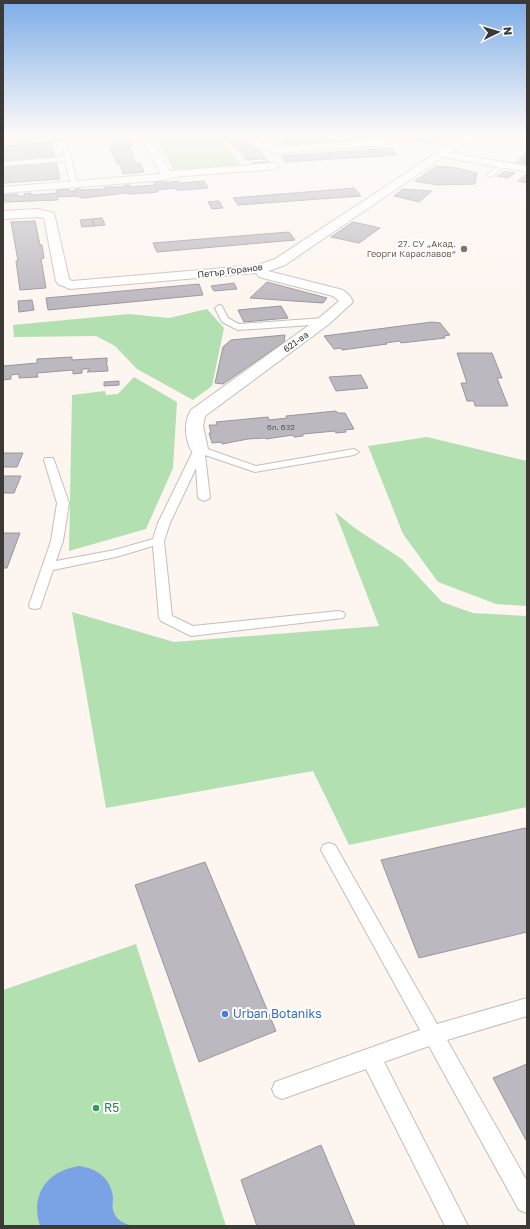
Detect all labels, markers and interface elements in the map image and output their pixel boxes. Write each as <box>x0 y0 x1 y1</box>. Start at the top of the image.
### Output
north arrow <box>478 12 518 52</box>
text: N <box>502 26 515 36</box>
place label: 27. СУ „Акад. Георги Караславов“ <box>367 238 456 259</box>
marker: 27. СУ „Акад. Георги Караславов“ <box>459 244 469 254</box>
street label: Петър Горанов <box>197 261 263 280</box>
street label: 621-ва <box>281 329 311 354</box>
house number: бл. 632 <box>267 422 295 432</box>
place label: Urban Botaniks <box>233 1006 322 1021</box>
marker: Urban Botaniks <box>220 1009 230 1019</box>
place label: R5 <box>104 1100 119 1115</box>
marker: R5 <box>91 1103 101 1113</box>

